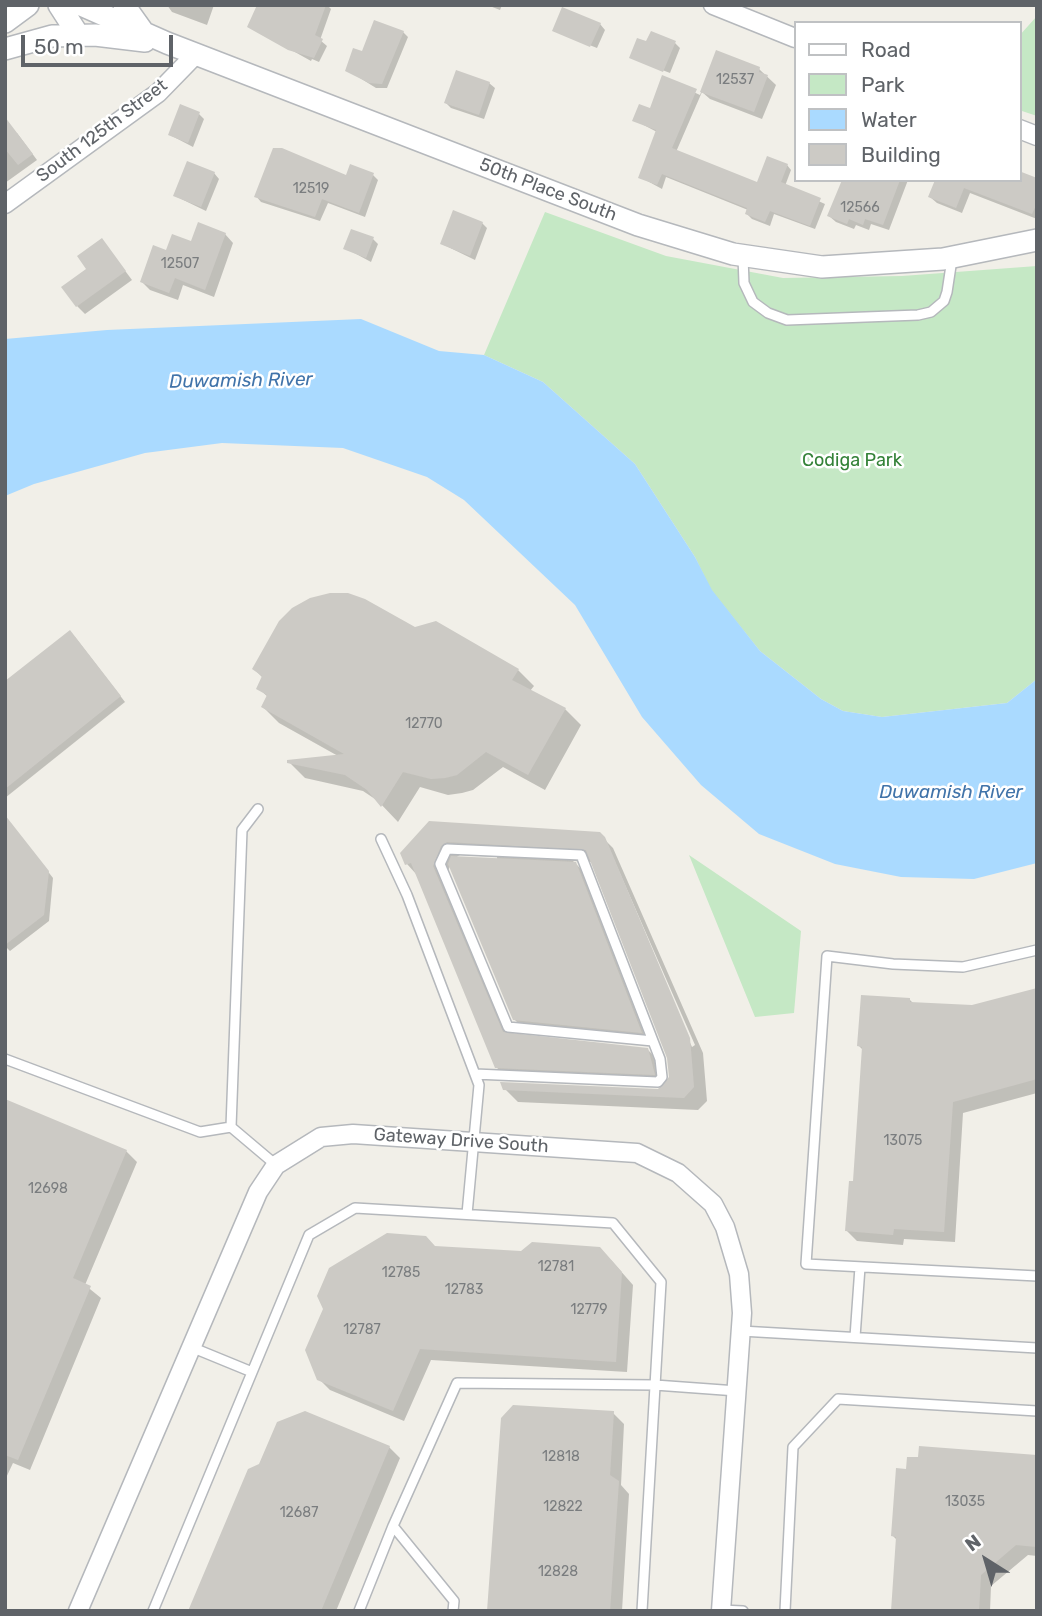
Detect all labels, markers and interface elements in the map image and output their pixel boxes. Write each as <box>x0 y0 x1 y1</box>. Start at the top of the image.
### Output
scale bar <box>24 21 177 65</box>
legend <box>794 21 1021 182</box>
text: 50 m <box>34 34 84 59</box>
text: Road <box>861 37 911 62</box>
house number: 12537 <box>716 72 754 88</box>
text: Park <box>861 72 905 97</box>
street label: South 125th Street <box>32 75 172 187</box>
text: Water <box>861 107 917 132</box>
text: Building <box>861 142 941 167</box>
street label: 50th Place South <box>476 154 620 226</box>
house number: 12519 <box>293 181 329 197</box>
house number: 12566 <box>840 200 880 216</box>
house number: 12507 <box>161 256 199 272</box>
water label: Duwamish River <box>169 368 313 394</box>
park label: Codiga Park <box>802 450 902 472</box>
house number: 12770 <box>405 716 443 732</box>
water label: Duwamish River <box>879 782 1023 804</box>
street label: Gateway Drive South <box>373 1124 549 1158</box>
house number: 13075 <box>884 1133 922 1149</box>
house number: 12698 <box>28 1181 68 1197</box>
house number: 12781 <box>538 1259 574 1275</box>
house number: 12785 <box>382 1265 420 1281</box>
house number: 12783 <box>445 1282 483 1298</box>
house number: 12779 <box>571 1302 607 1318</box>
house number: 12787 <box>343 1322 381 1338</box>
house number: 12818 <box>542 1449 580 1465</box>
house number: 13035 <box>945 1494 985 1510</box>
house number: 12822 <box>543 1499 583 1515</box>
house number: 12687 <box>280 1505 318 1521</box>
north arrow <box>951 1525 1021 1595</box>
text: N <box>961 1530 985 1556</box>
house number: 12828 <box>538 1564 578 1580</box>

